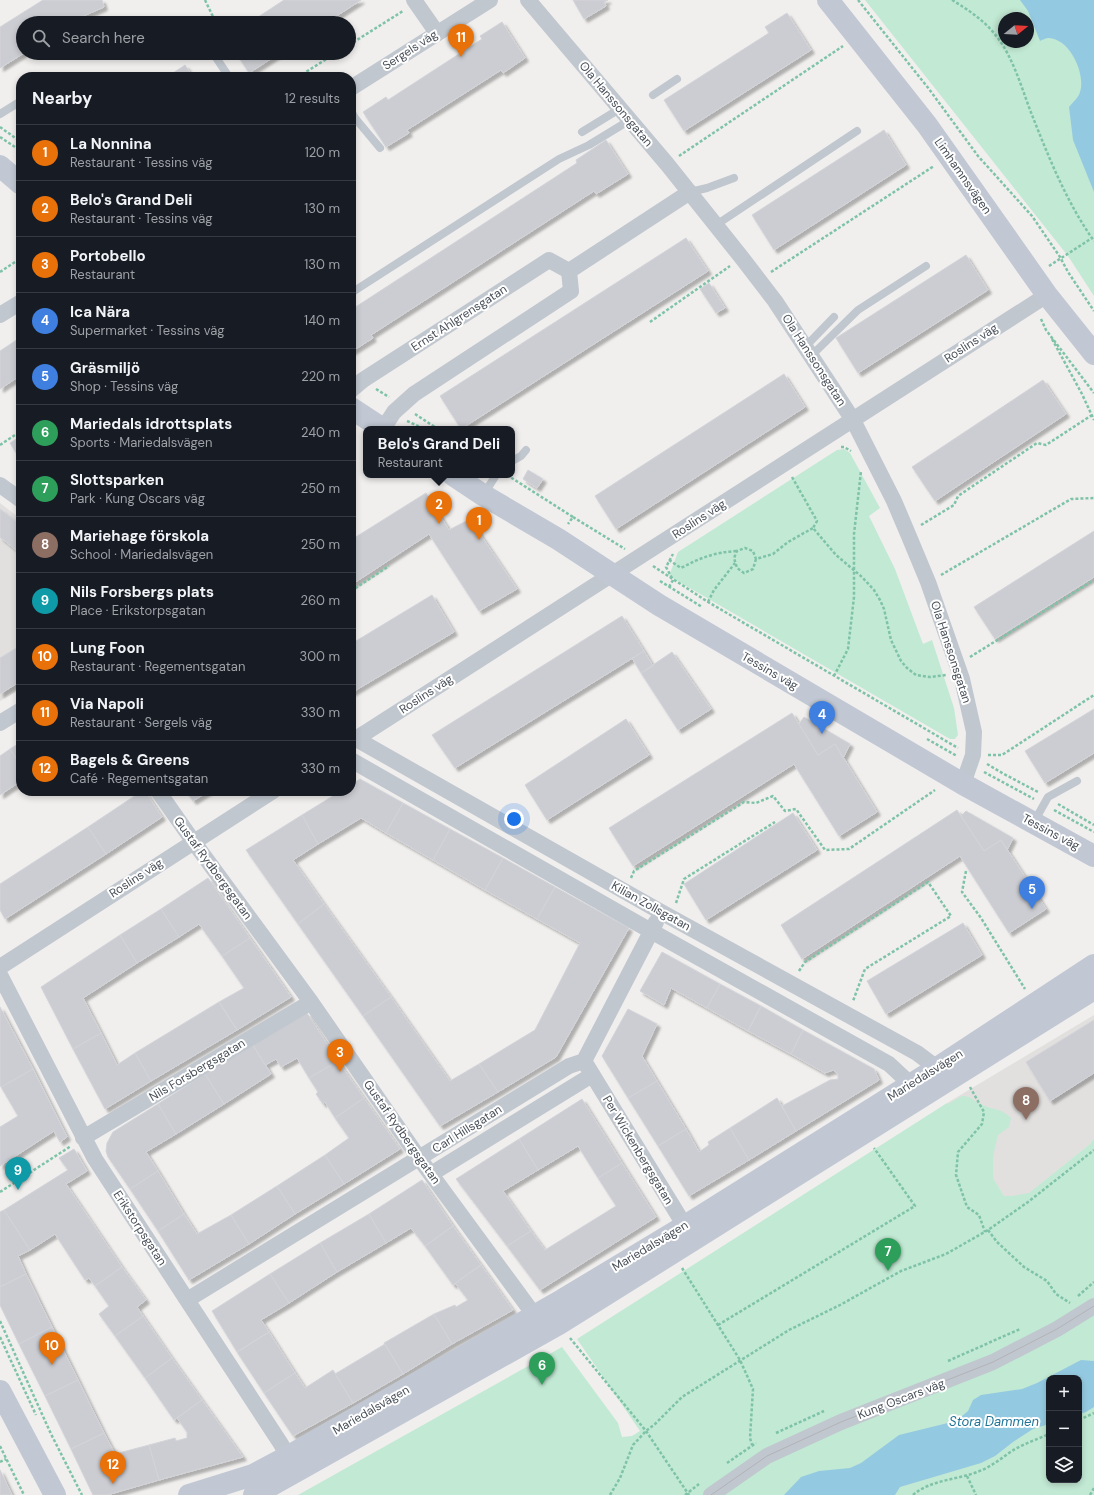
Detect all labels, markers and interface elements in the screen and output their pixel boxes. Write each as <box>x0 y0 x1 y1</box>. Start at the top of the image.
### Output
north arrow <box>998 12 1034 48</box>
search box <box>16 16 356 60</box>
pin: 11 <box>448 24 474 57</box>
street label: Sergels väg <box>379 26 441 74</box>
icon: search <box>30 27 52 49</box>
text: Search here <box>62 28 145 48</box>
street label: Ola Hanssonsgatan <box>576 58 656 150</box>
text: Nearby <box>32 87 92 109</box>
text: 12 results <box>285 90 340 107</box>
text: La Nonnina <box>70 134 151 154</box>
street label: Limhamnsvägen <box>931 135 995 217</box>
text: 1 <box>43 144 47 161</box>
text: 120 m <box>305 144 340 161</box>
text: Restaurant · Tessins väg <box>70 154 212 171</box>
text: Belo's Grand Deli <box>70 190 192 210</box>
text: 2 <box>41 200 49 217</box>
text: 130 m <box>304 200 340 217</box>
text: Restaurant · Tessins väg <box>70 210 212 227</box>
text: Portobello <box>70 246 146 266</box>
text: 3 <box>41 256 49 273</box>
text: 130 m <box>304 256 340 273</box>
text: Restaurant <box>70 266 135 283</box>
street label: Ernst Ahlgrensgatan <box>408 281 510 355</box>
text: Ica Nära <box>70 302 130 322</box>
street label: Ola Hanssonsgatan <box>778 311 850 409</box>
text: 4 <box>41 312 49 329</box>
text: 140 m <box>304 312 340 329</box>
street label: Roslins väg <box>941 320 1001 366</box>
text: Supermarket · Tessins väg <box>70 322 225 339</box>
text: Gräsmiljö <box>70 358 140 378</box>
text: 5 <box>41 368 49 385</box>
text: 220 m <box>301 368 340 385</box>
text: Shop · Tessins väg <box>70 378 178 395</box>
text: Mariedals idrottsplats <box>70 414 232 434</box>
text: 6 <box>41 424 49 441</box>
text: 240 m <box>301 424 340 441</box>
popup <box>363 426 515 478</box>
text: Sports · Mariedalsvägen <box>70 434 212 451</box>
text: Belo's Grand Deli <box>378 434 500 454</box>
text: Restaurant <box>378 454 443 471</box>
text: Slottsparken <box>70 470 164 490</box>
text: 7 <box>42 480 48 497</box>
text: 250 m <box>301 480 340 497</box>
text: Park · Kung Oscars väg <box>70 490 205 507</box>
pin: 2 <box>426 491 452 524</box>
street label: Roslins väg <box>669 496 729 542</box>
pin: 1 <box>466 507 492 540</box>
text: Mariehage förskola <box>70 526 209 546</box>
text: 8 <box>41 536 49 553</box>
text: 250 m <box>301 536 340 553</box>
text: School · Mariedalsvägen <box>70 546 213 563</box>
text: Nils Forsbergs plats <box>70 582 214 602</box>
text: 9 <box>41 592 49 609</box>
text: 260 m <box>300 592 340 609</box>
street label: Ola Hanssonsgatan <box>927 599 975 705</box>
text: Place · Erikstorpsgatan <box>70 602 205 619</box>
text: Lung Foon <box>70 638 145 658</box>
text: 10 <box>38 648 52 665</box>
text: 300 m <box>299 648 340 665</box>
street label: Tessins väg <box>739 648 801 694</box>
text: Restaurant · Regementsgatan <box>70 658 245 675</box>
street label: Roslins väg <box>396 671 456 717</box>
text: Via Napoli <box>70 694 144 714</box>
pin: 4 <box>809 701 835 734</box>
text: 11 <box>40 704 50 721</box>
text: 330 m <box>301 704 340 721</box>
text: Restaurant · Sergels väg <box>70 714 212 731</box>
text: Bagels & Greens <box>70 750 190 770</box>
text: 12 <box>39 760 51 777</box>
text: 330 m <box>301 760 340 777</box>
text: Café · Regementsgatan <box>70 770 208 787</box>
your location <box>504 809 524 829</box>
street label: Tessins väg <box>1020 810 1083 854</box>
street label: Gustaf Rydbergsgatan <box>170 813 256 923</box>
street label: Roslins väg <box>106 855 166 901</box>
pin: 5 <box>1019 876 1045 909</box>
street label: Kilian Zollsgatan <box>609 878 694 934</box>
street label: Nils Forsbergsgatan <box>146 1035 248 1105</box>
pin: 3 <box>327 1039 353 1072</box>
street label: Mariedalsvägen <box>884 1045 966 1105</box>
street label: Gustaf Rydbergsgatan <box>360 1077 444 1187</box>
pin: 8 <box>1013 1087 1039 1120</box>
street label: Per Wickenbergsgatan <box>599 1093 677 1207</box>
street label: Carl Hillsgatan <box>429 1101 505 1157</box>
pin: 9 <box>5 1157 31 1190</box>
street label: Erikstorpsgatan <box>110 1187 170 1269</box>
street label: Mariedalsvägen <box>609 1217 691 1275</box>
pin: 7 <box>875 1238 901 1271</box>
pin: 10 <box>39 1332 65 1365</box>
pin: 6 <box>529 1352 555 1385</box>
street label: Kung Oscars väg <box>855 1375 947 1423</box>
map controls <box>1046 1375 1082 1483</box>
button: + <box>1046 1375 1082 1411</box>
street label: Mariedalsvägen <box>330 1382 412 1438</box>
button: − <box>1046 1411 1082 1447</box>
water label: Stora Dammen <box>949 1413 1039 1430</box>
button: layers <box>1046 1447 1082 1483</box>
pin: 12 <box>100 1451 126 1484</box>

